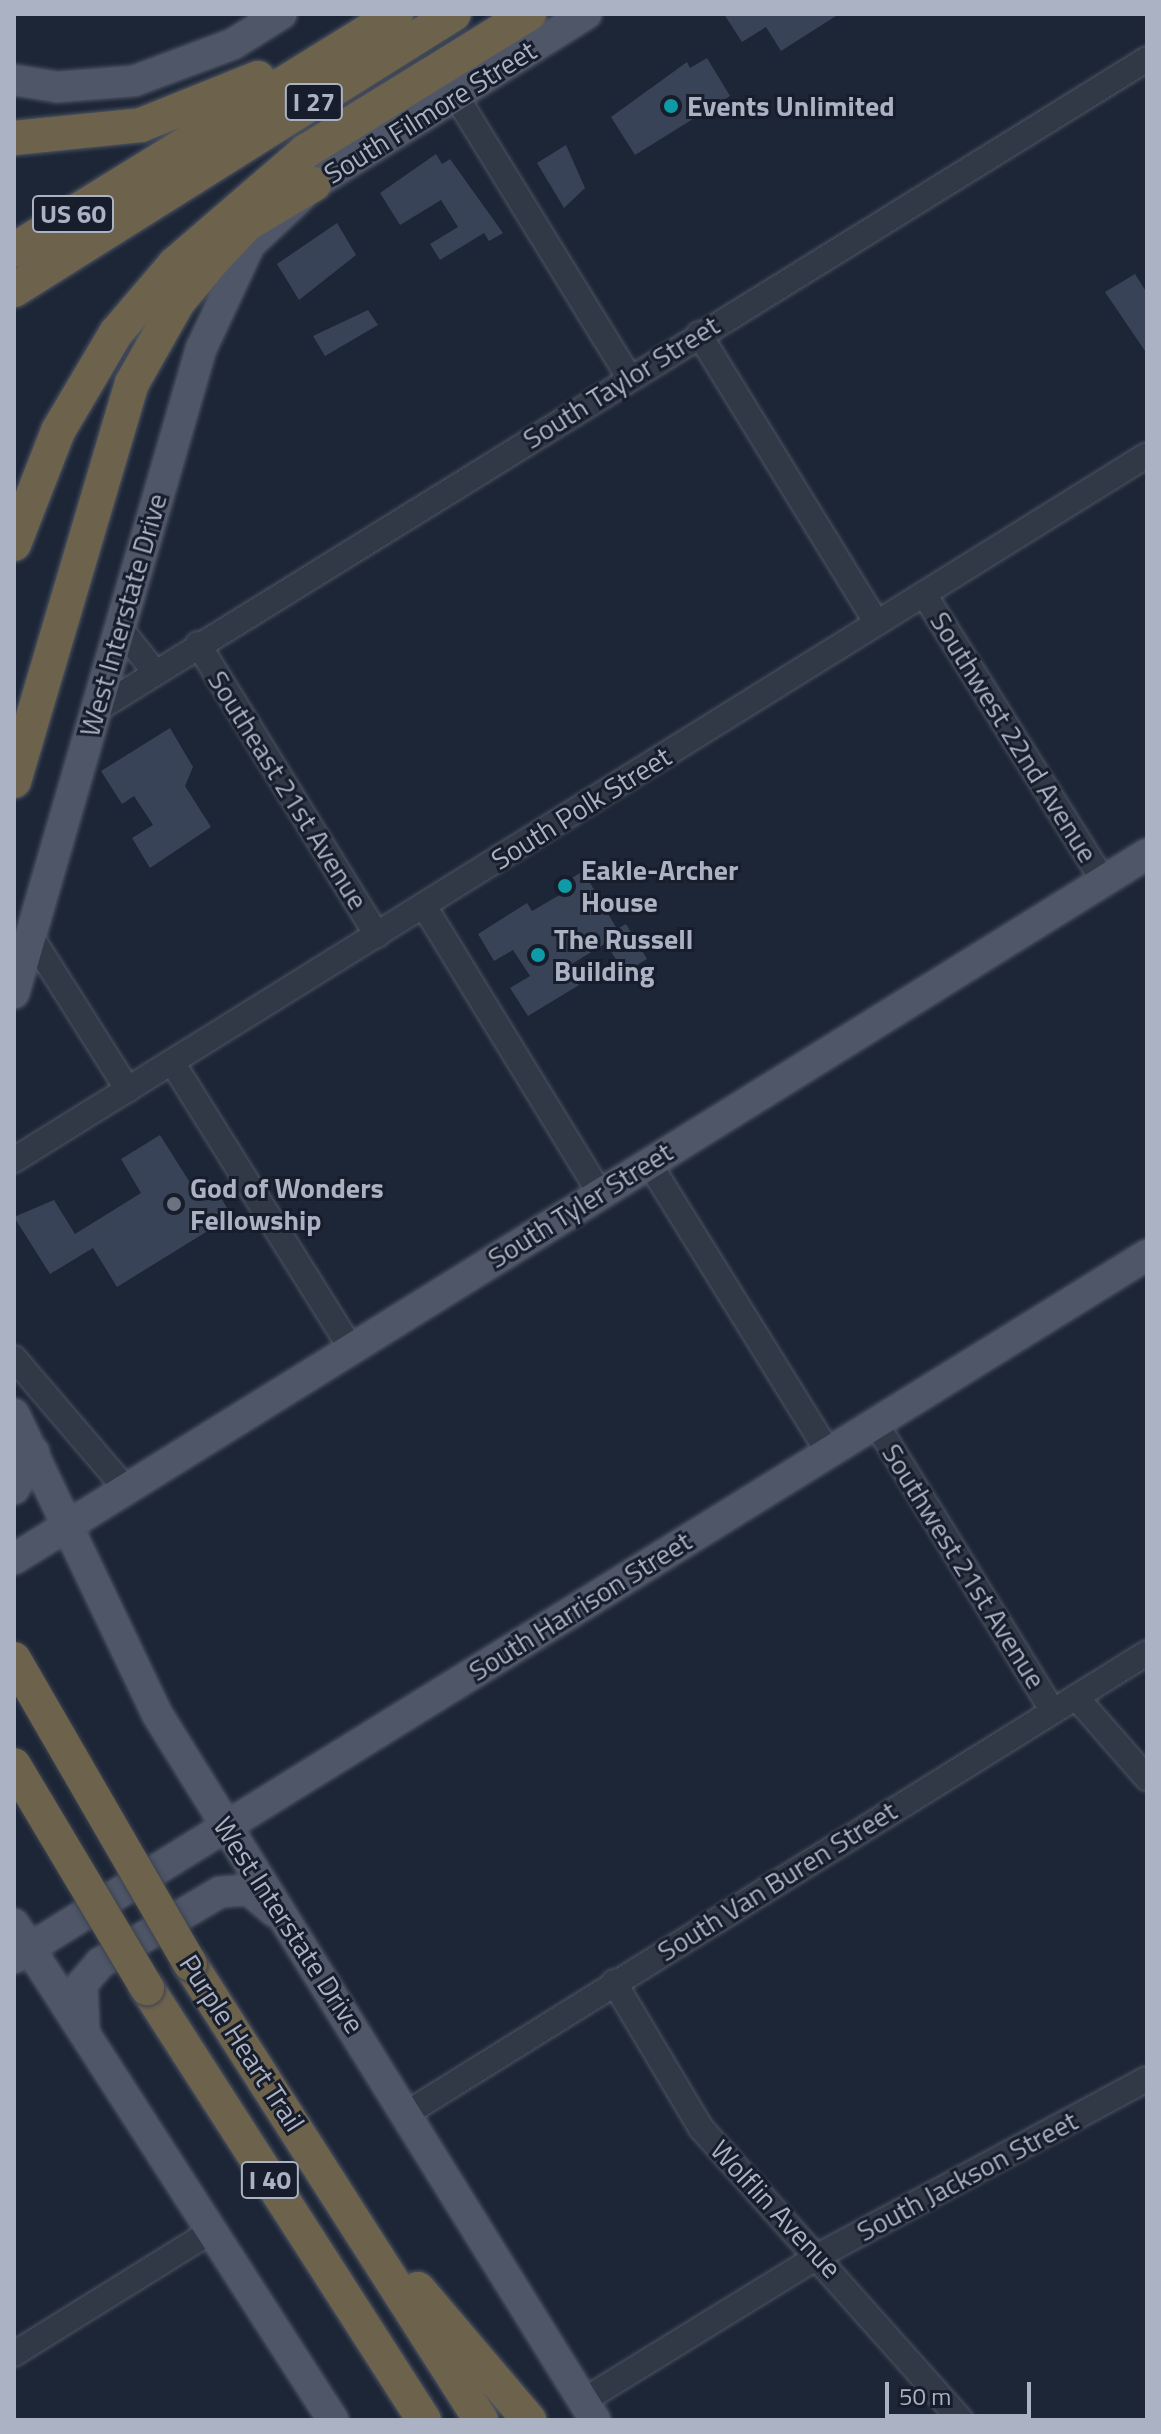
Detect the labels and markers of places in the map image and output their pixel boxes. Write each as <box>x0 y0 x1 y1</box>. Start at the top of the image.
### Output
place label: Events Unlimited <box>687 89 895 123</box>
marker: Events Unlimited <box>662 97 680 115</box>
place label: Eakle-Archer House <box>581 853 738 919</box>
marker: Eakle-Archer House <box>556 877 574 895</box>
place label: The Russell Building <box>554 922 693 988</box>
marker: The Russell Building <box>529 946 547 964</box>
place label: God of Wonders Fellowship <box>190 1171 384 1237</box>
marker: God of Wonders Fellowship <box>165 1195 183 1213</box>

